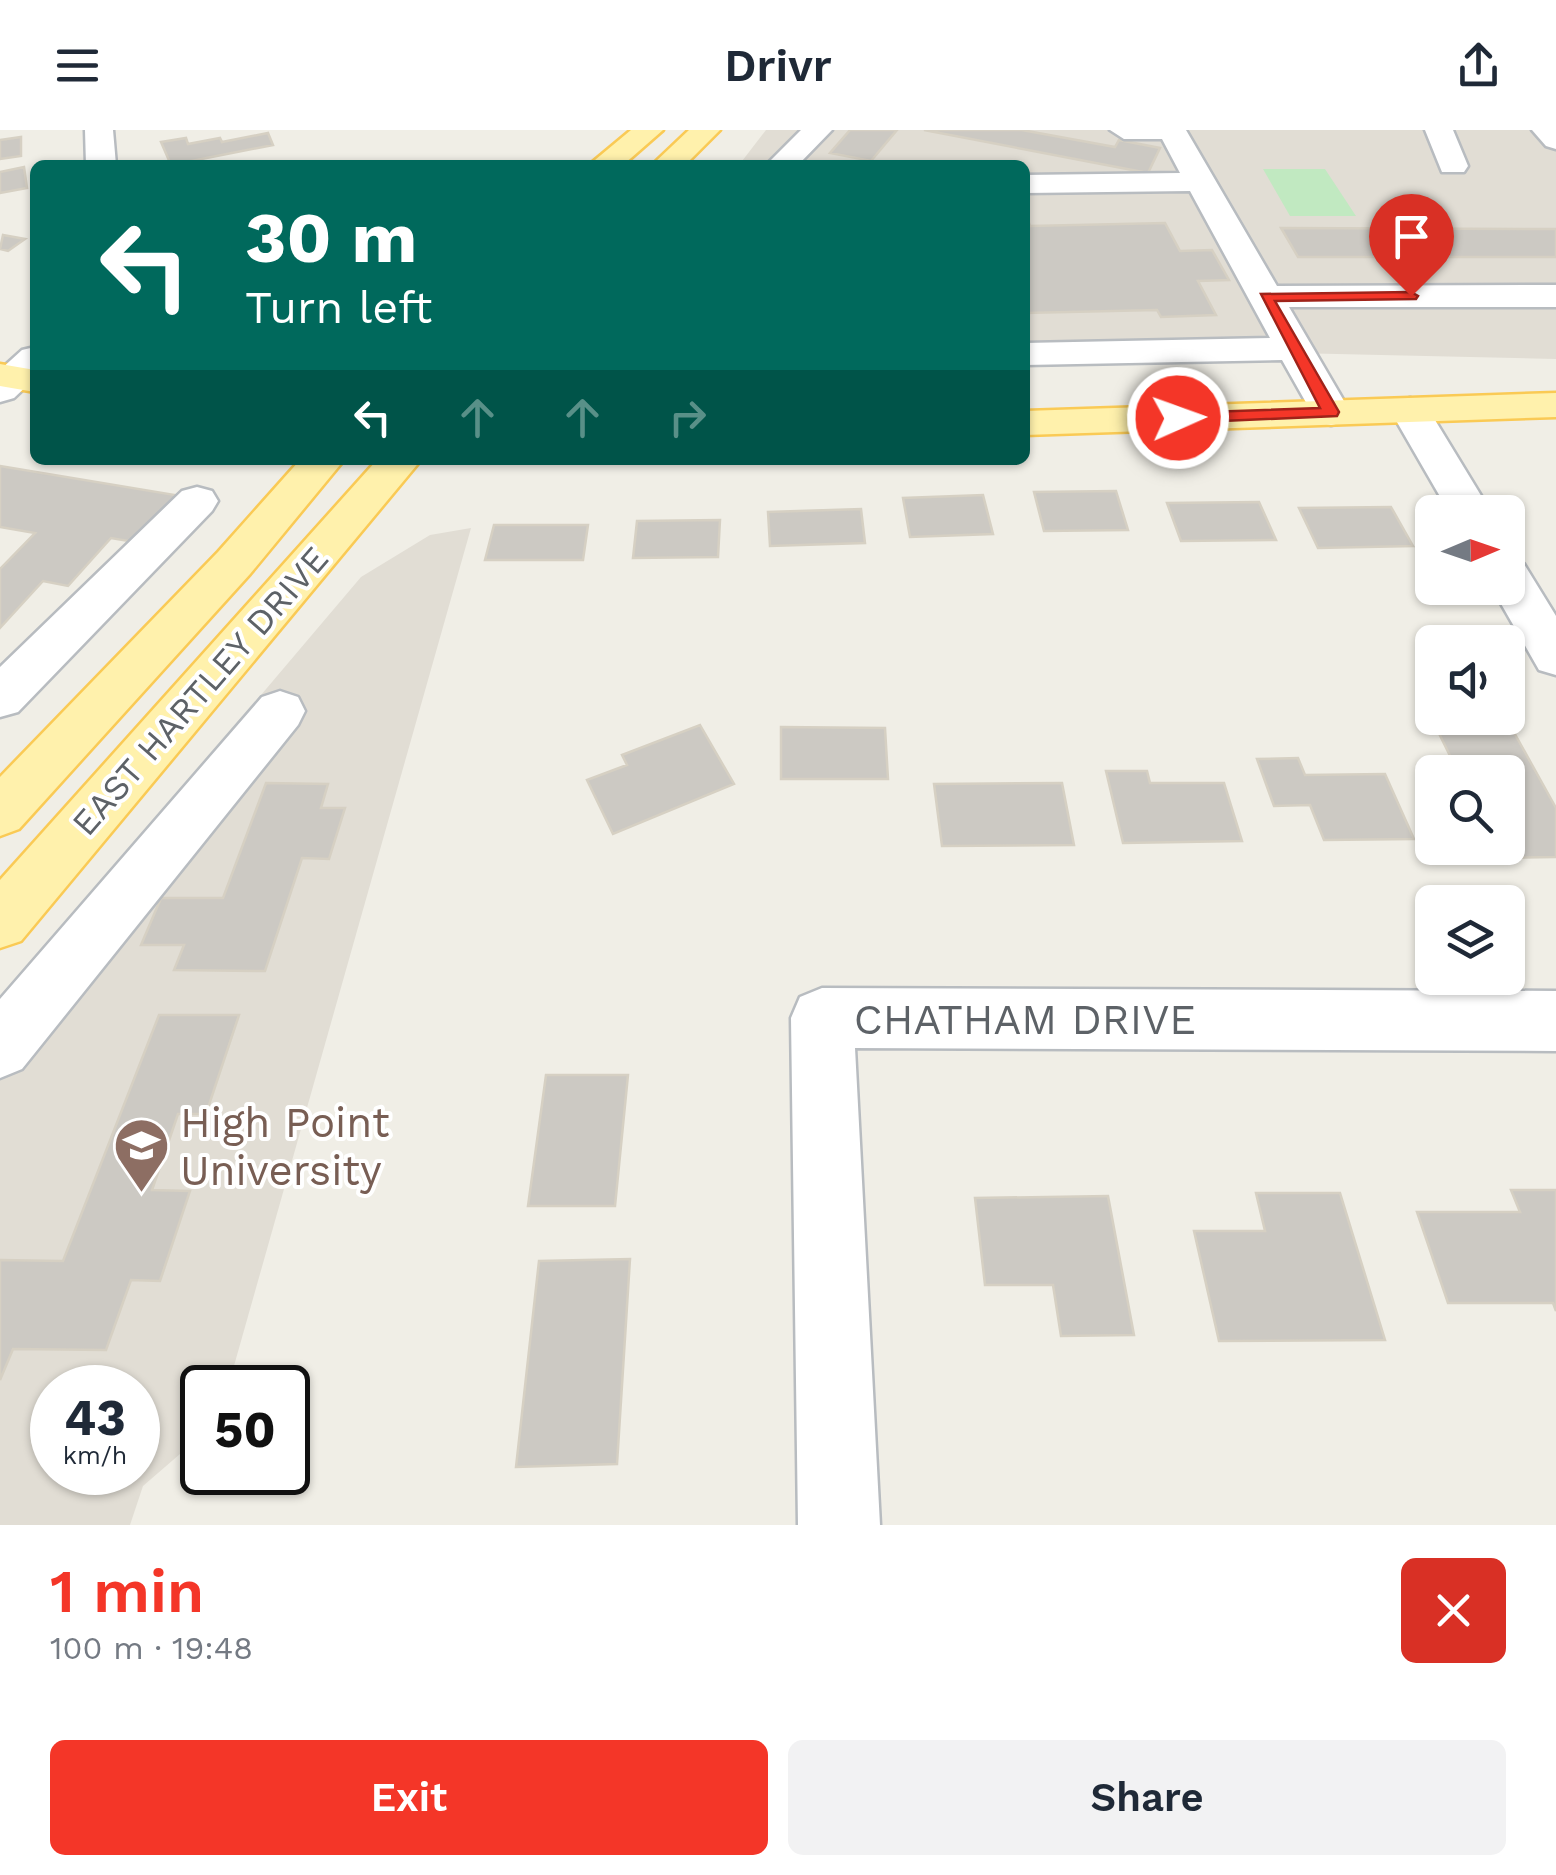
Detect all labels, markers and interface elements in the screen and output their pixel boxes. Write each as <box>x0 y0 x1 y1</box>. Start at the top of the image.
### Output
icon: menu <box>50 38 105 93</box>
icon: share <box>1451 38 1506 93</box>
text: Drivr <box>724 39 832 92</box>
pin <box>1369 194 1454 297</box>
text: 30 m <box>245 197 417 279</box>
icon: left <box>80 200 210 330</box>
icon: arrive <box>1384 209 1439 264</box>
text: Turn left <box>245 281 432 334</box>
position arrow <box>1126 366 1230 470</box>
icon: left <box>345 390 400 445</box>
icon: ahead <box>450 390 505 445</box>
icon: ahead <box>555 390 610 445</box>
icon: right <box>660 390 715 445</box>
north arrow <box>1415 495 1525 605</box>
map controls <box>1415 495 1525 995</box>
street label: EAST HARTLEY DRIVE <box>63 538 337 844</box>
button: sound <box>1415 625 1525 735</box>
button: search <box>1415 755 1525 865</box>
button: layers <box>1415 885 1525 995</box>
street label: CHATHAM DRIVE <box>854 995 1196 1044</box>
place label: High Point University <box>180 1098 390 1195</box>
school or university icon: High Point University <box>111 1116 171 1195</box>
speed limit sign: 50 <box>180 1365 310 1495</box>
text: 43 <box>64 1388 126 1447</box>
text: km/h <box>63 1441 127 1470</box>
text: 1 min <box>50 1556 204 1627</box>
button: close <box>1401 1558 1506 1663</box>
text: 100 m · 19:48 <box>50 1629 253 1667</box>
button: Exit <box>50 1740 768 1855</box>
button: Share <box>788 1740 1506 1855</box>

